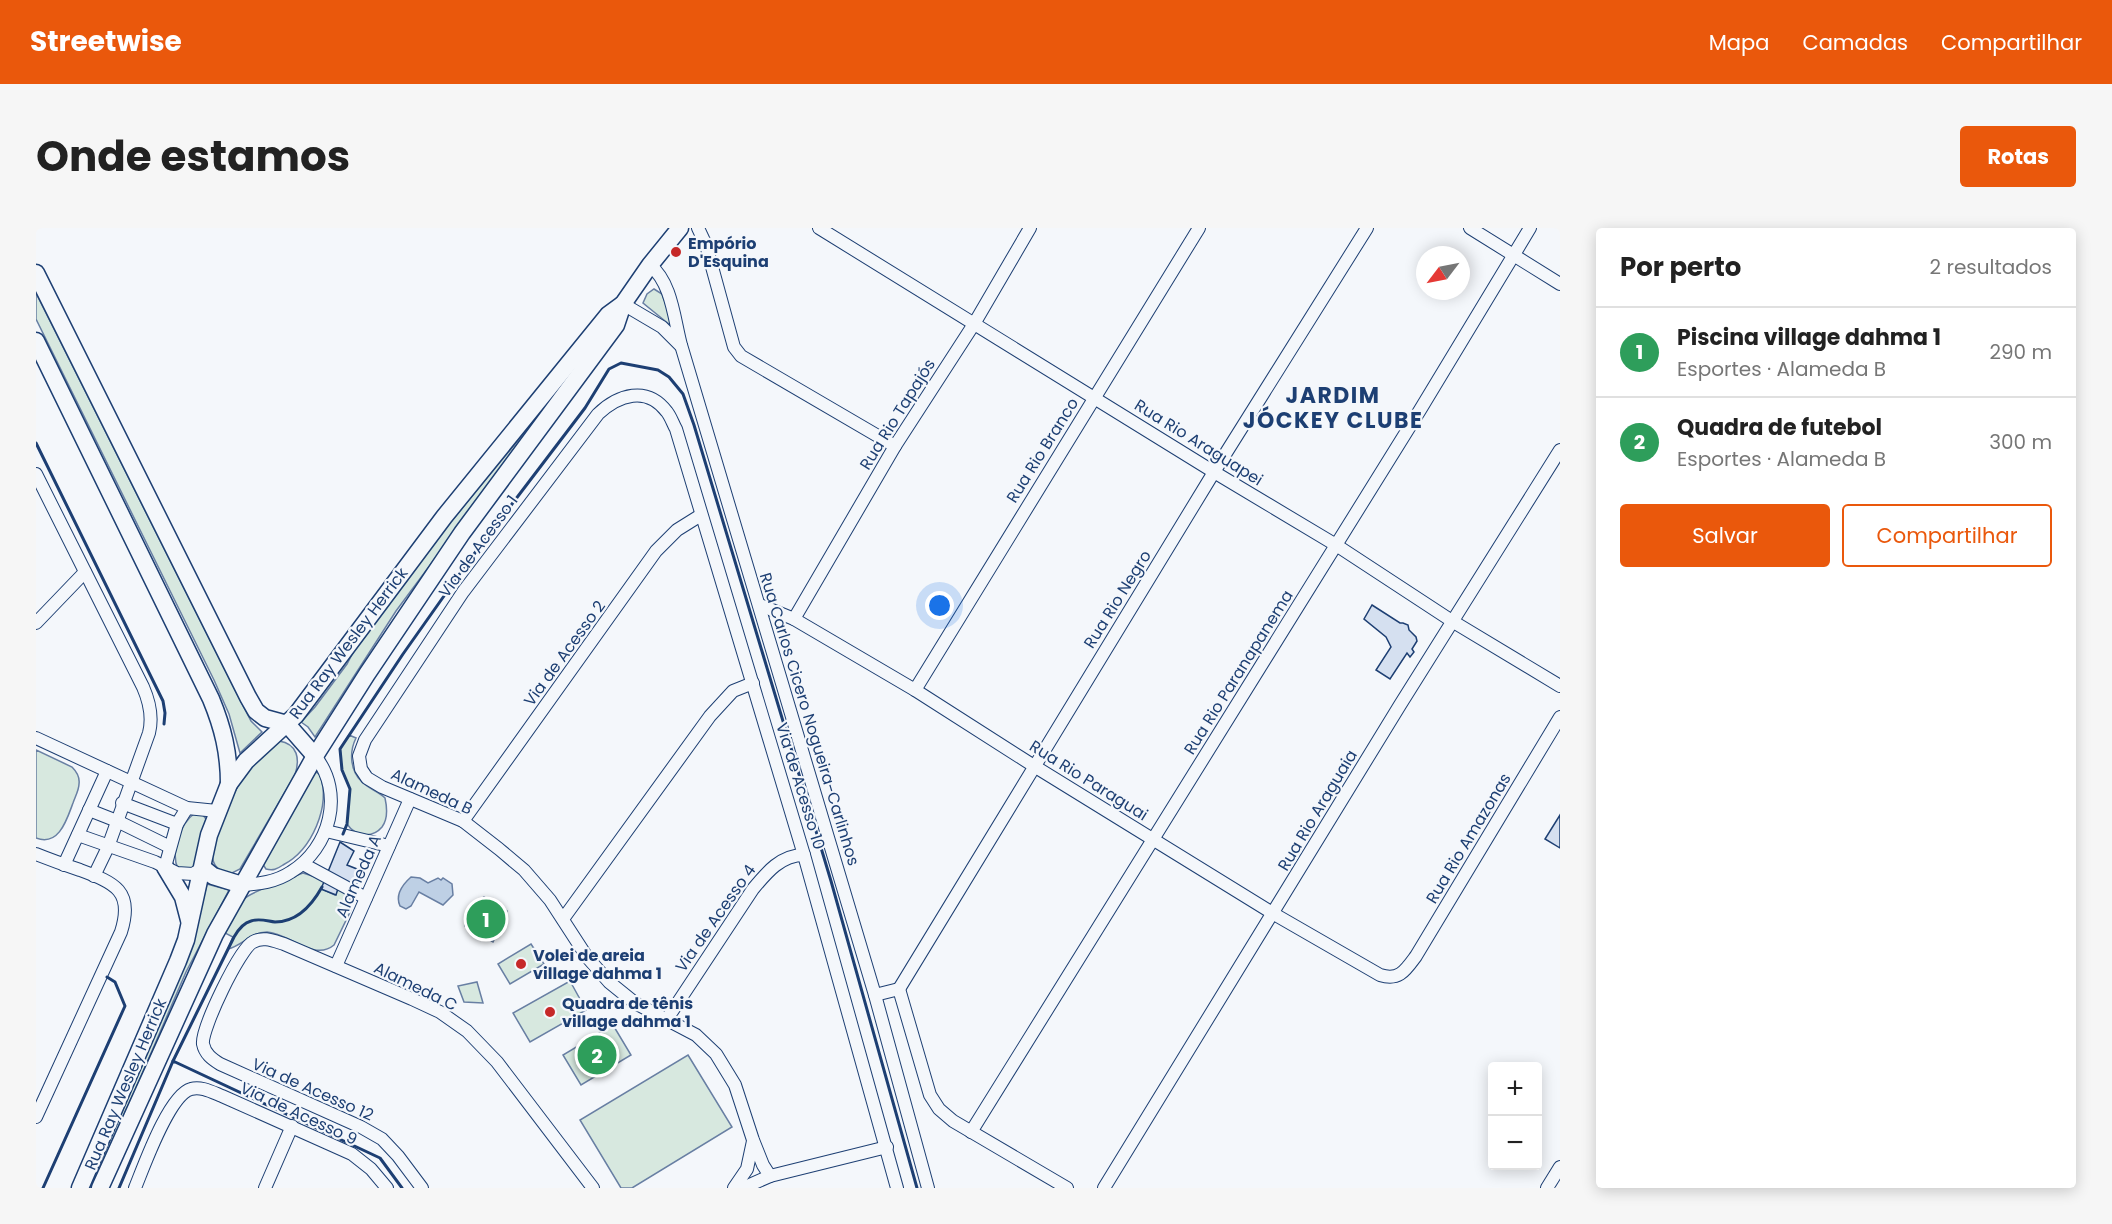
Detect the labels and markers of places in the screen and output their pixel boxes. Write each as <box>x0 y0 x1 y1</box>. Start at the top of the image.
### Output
place label: Empório D'Esquina <box>688 232 769 273</box>
marker: Empório D'Esquina <box>669 245 683 259</box>
pin: 1 <box>466 896 506 942</box>
place label: Volei de areia village dahma 1 <box>533 944 662 985</box>
marker: Volei de areia village dahma 1 <box>514 957 528 971</box>
place label: Quadra de tênis village dahma 1 <box>562 992 693 1033</box>
marker: Quadra de tênis village dahma 1 <box>543 1005 557 1019</box>
pin: 2 <box>578 1032 616 1078</box>

